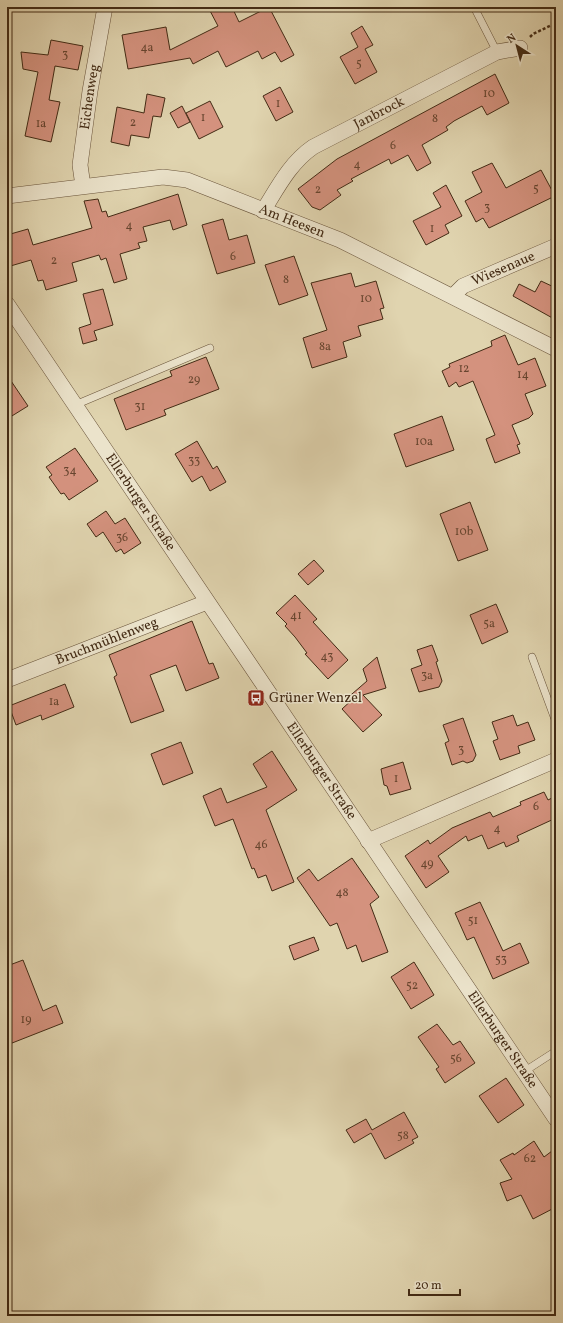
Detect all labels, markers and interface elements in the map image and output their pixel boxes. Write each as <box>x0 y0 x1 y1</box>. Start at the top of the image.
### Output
north arrow <box>497 26 537 66</box>
text: N <box>504 31 520 48</box>
house number: 4a <box>140 40 154 56</box>
house number: 3 <box>62 47 68 63</box>
house number: 5 <box>356 56 362 72</box>
street label: Eichenweg <box>75 63 104 131</box>
house number: 10 <box>483 86 495 102</box>
street label: Janbrock <box>350 92 408 134</box>
house number: 1 <box>276 96 280 112</box>
house number: 1 <box>201 110 205 126</box>
house number: 8 <box>432 111 438 127</box>
house number: 2 <box>130 115 136 131</box>
house number: 1a <box>36 116 46 132</box>
house number: 6 <box>390 138 396 154</box>
house number: 4 <box>353 157 361 173</box>
house number: 5 <box>533 181 539 197</box>
house number: 2 <box>315 182 321 198</box>
street label: Am Heesen <box>256 200 328 243</box>
house number: 3 <box>484 200 490 216</box>
house number: 4 <box>125 218 133 234</box>
house number: 1 <box>430 221 434 237</box>
street label: Wiesenaue <box>469 247 538 291</box>
house number: 6 <box>230 249 236 265</box>
house number: 2 <box>51 253 57 269</box>
house number: 8 <box>283 272 289 288</box>
house number: 10 <box>360 291 372 307</box>
house number: 8a <box>319 339 331 355</box>
house number: 12 <box>458 361 470 377</box>
house number: 14 <box>517 367 529 383</box>
house number: 29 <box>188 372 200 388</box>
house number: 31 <box>135 399 145 415</box>
house number: 10a <box>415 434 433 450</box>
street label: Ellerburger Straße <box>101 450 180 555</box>
house number: 33 <box>188 453 200 469</box>
house number: 34 <box>63 463 77 479</box>
house number: 10b <box>455 524 474 540</box>
house number: 36 <box>116 530 128 546</box>
house number: 41 <box>290 608 302 624</box>
street label: Bruchmühlenweg <box>53 613 161 670</box>
house number: 5a <box>483 616 495 632</box>
house number: 43 <box>321 649 333 665</box>
house number: 3a <box>421 668 433 684</box>
bus stop icon: Grüner Wenzel <box>246 688 266 708</box>
place label: Grüner Wenzel <box>269 689 362 708</box>
house number: 1a <box>49 694 59 710</box>
street label: Ellerburger Straße <box>282 718 361 824</box>
house number: 3 <box>458 742 464 758</box>
house number: 1 <box>394 771 398 787</box>
house number: 6 <box>533 799 539 815</box>
house number: 4 <box>493 821 501 837</box>
house number: 46 <box>254 837 268 853</box>
house number: 49 <box>420 856 434 872</box>
house number: 48 <box>335 885 349 901</box>
house number: 51 <box>468 913 478 929</box>
house number: 53 <box>495 952 507 968</box>
house number: 52 <box>406 978 418 994</box>
street label: Ellerburger Straße <box>463 987 542 1092</box>
house number: 19 <box>21 1012 31 1028</box>
house number: 56 <box>450 1051 462 1067</box>
house number: 58 <box>397 1128 409 1144</box>
house number: 62 <box>524 1151 536 1167</box>
scale bar <box>409 1271 460 1297</box>
text: 20 m <box>415 1278 442 1294</box>

